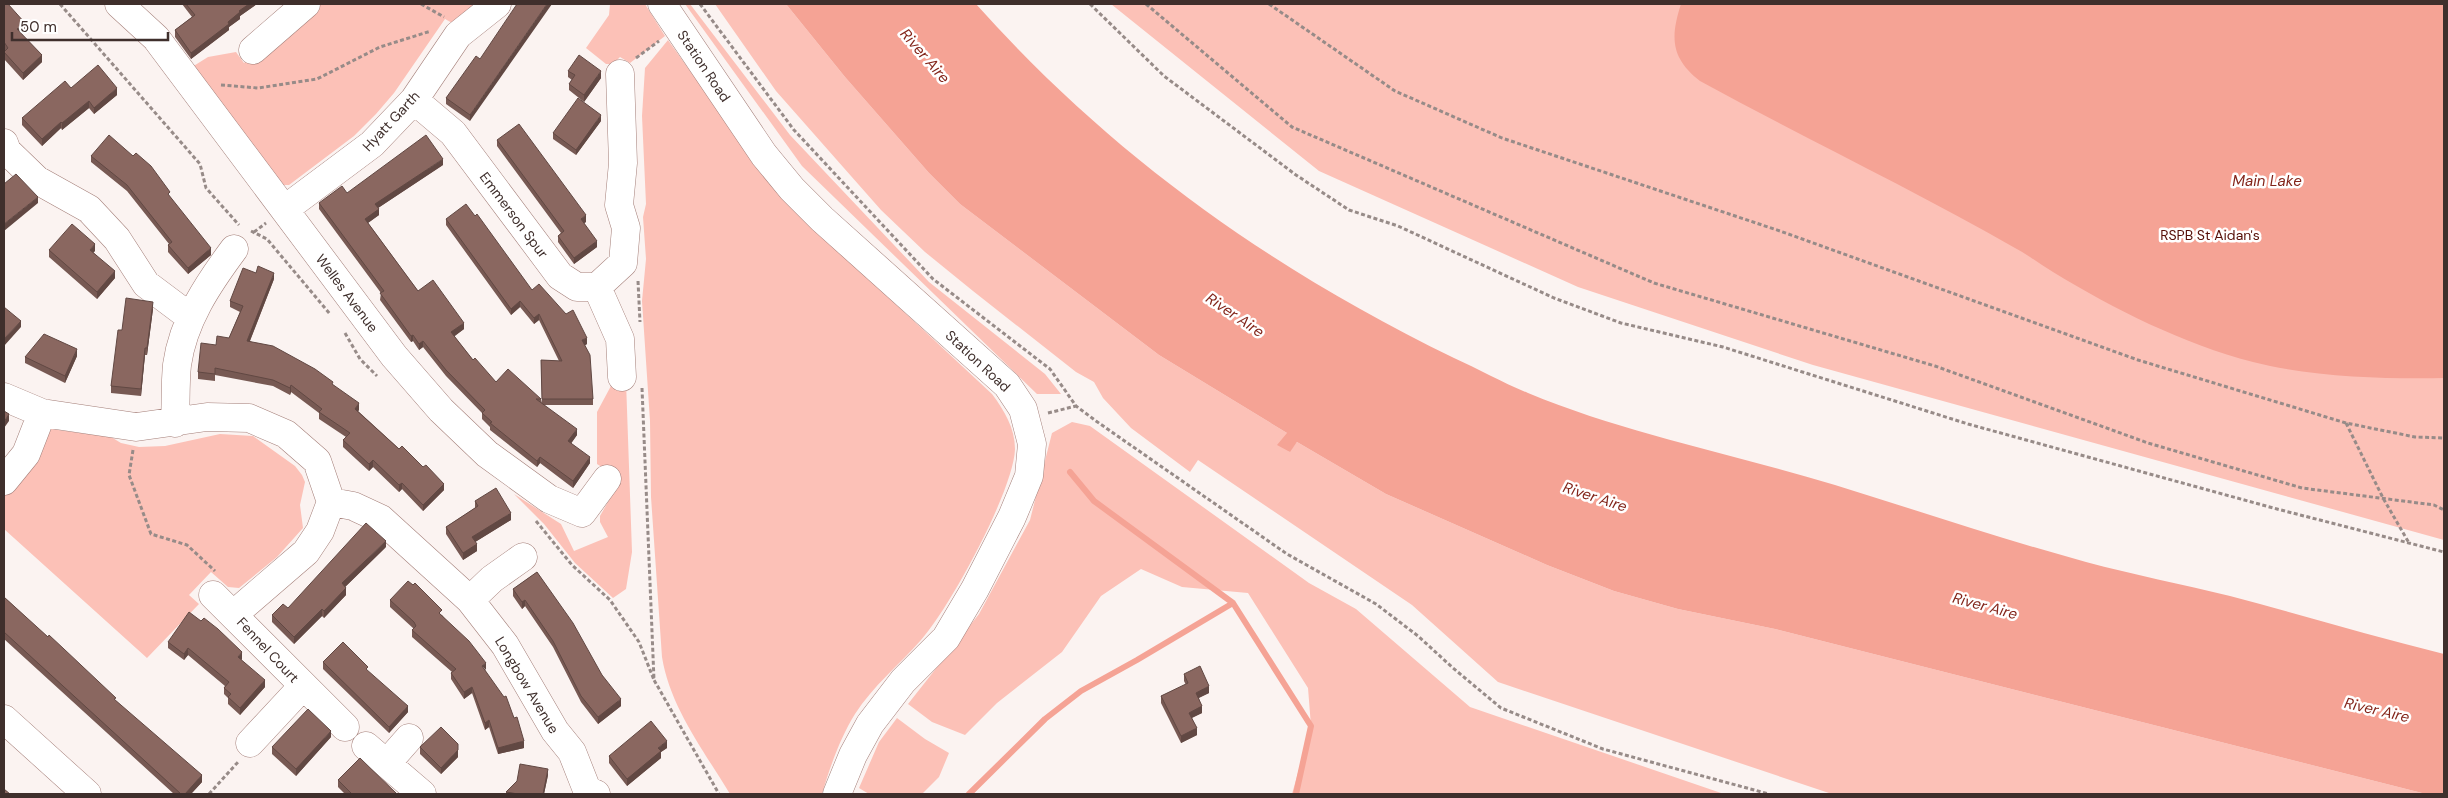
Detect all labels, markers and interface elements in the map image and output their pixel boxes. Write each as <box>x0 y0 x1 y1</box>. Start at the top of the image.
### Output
scale bar <box>12 10 169 42</box>
text: 50 m <box>20 17 57 37</box>
water label: River Aire <box>896 24 955 88</box>
street label: Station Road <box>673 27 735 105</box>
street label: Hyatt Garth <box>359 87 423 155</box>
street label: Emmerson Spur <box>476 168 552 262</box>
water label: Main Lake <box>2232 171 2302 191</box>
park label: RSPB St Aidan's <box>2160 226 2260 244</box>
street label: Welles Avenue <box>312 250 382 336</box>
water label: River Aire <box>1202 288 1268 342</box>
street label: Station Road <box>942 326 1014 396</box>
water label: River Aire <box>1560 477 1630 517</box>
water label: River Aire <box>1950 588 2020 624</box>
street label: Fennel Court <box>233 613 303 687</box>
street label: Longbow Avenue <box>491 633 563 737</box>
water label: River Aire <box>2342 693 2412 727</box>

